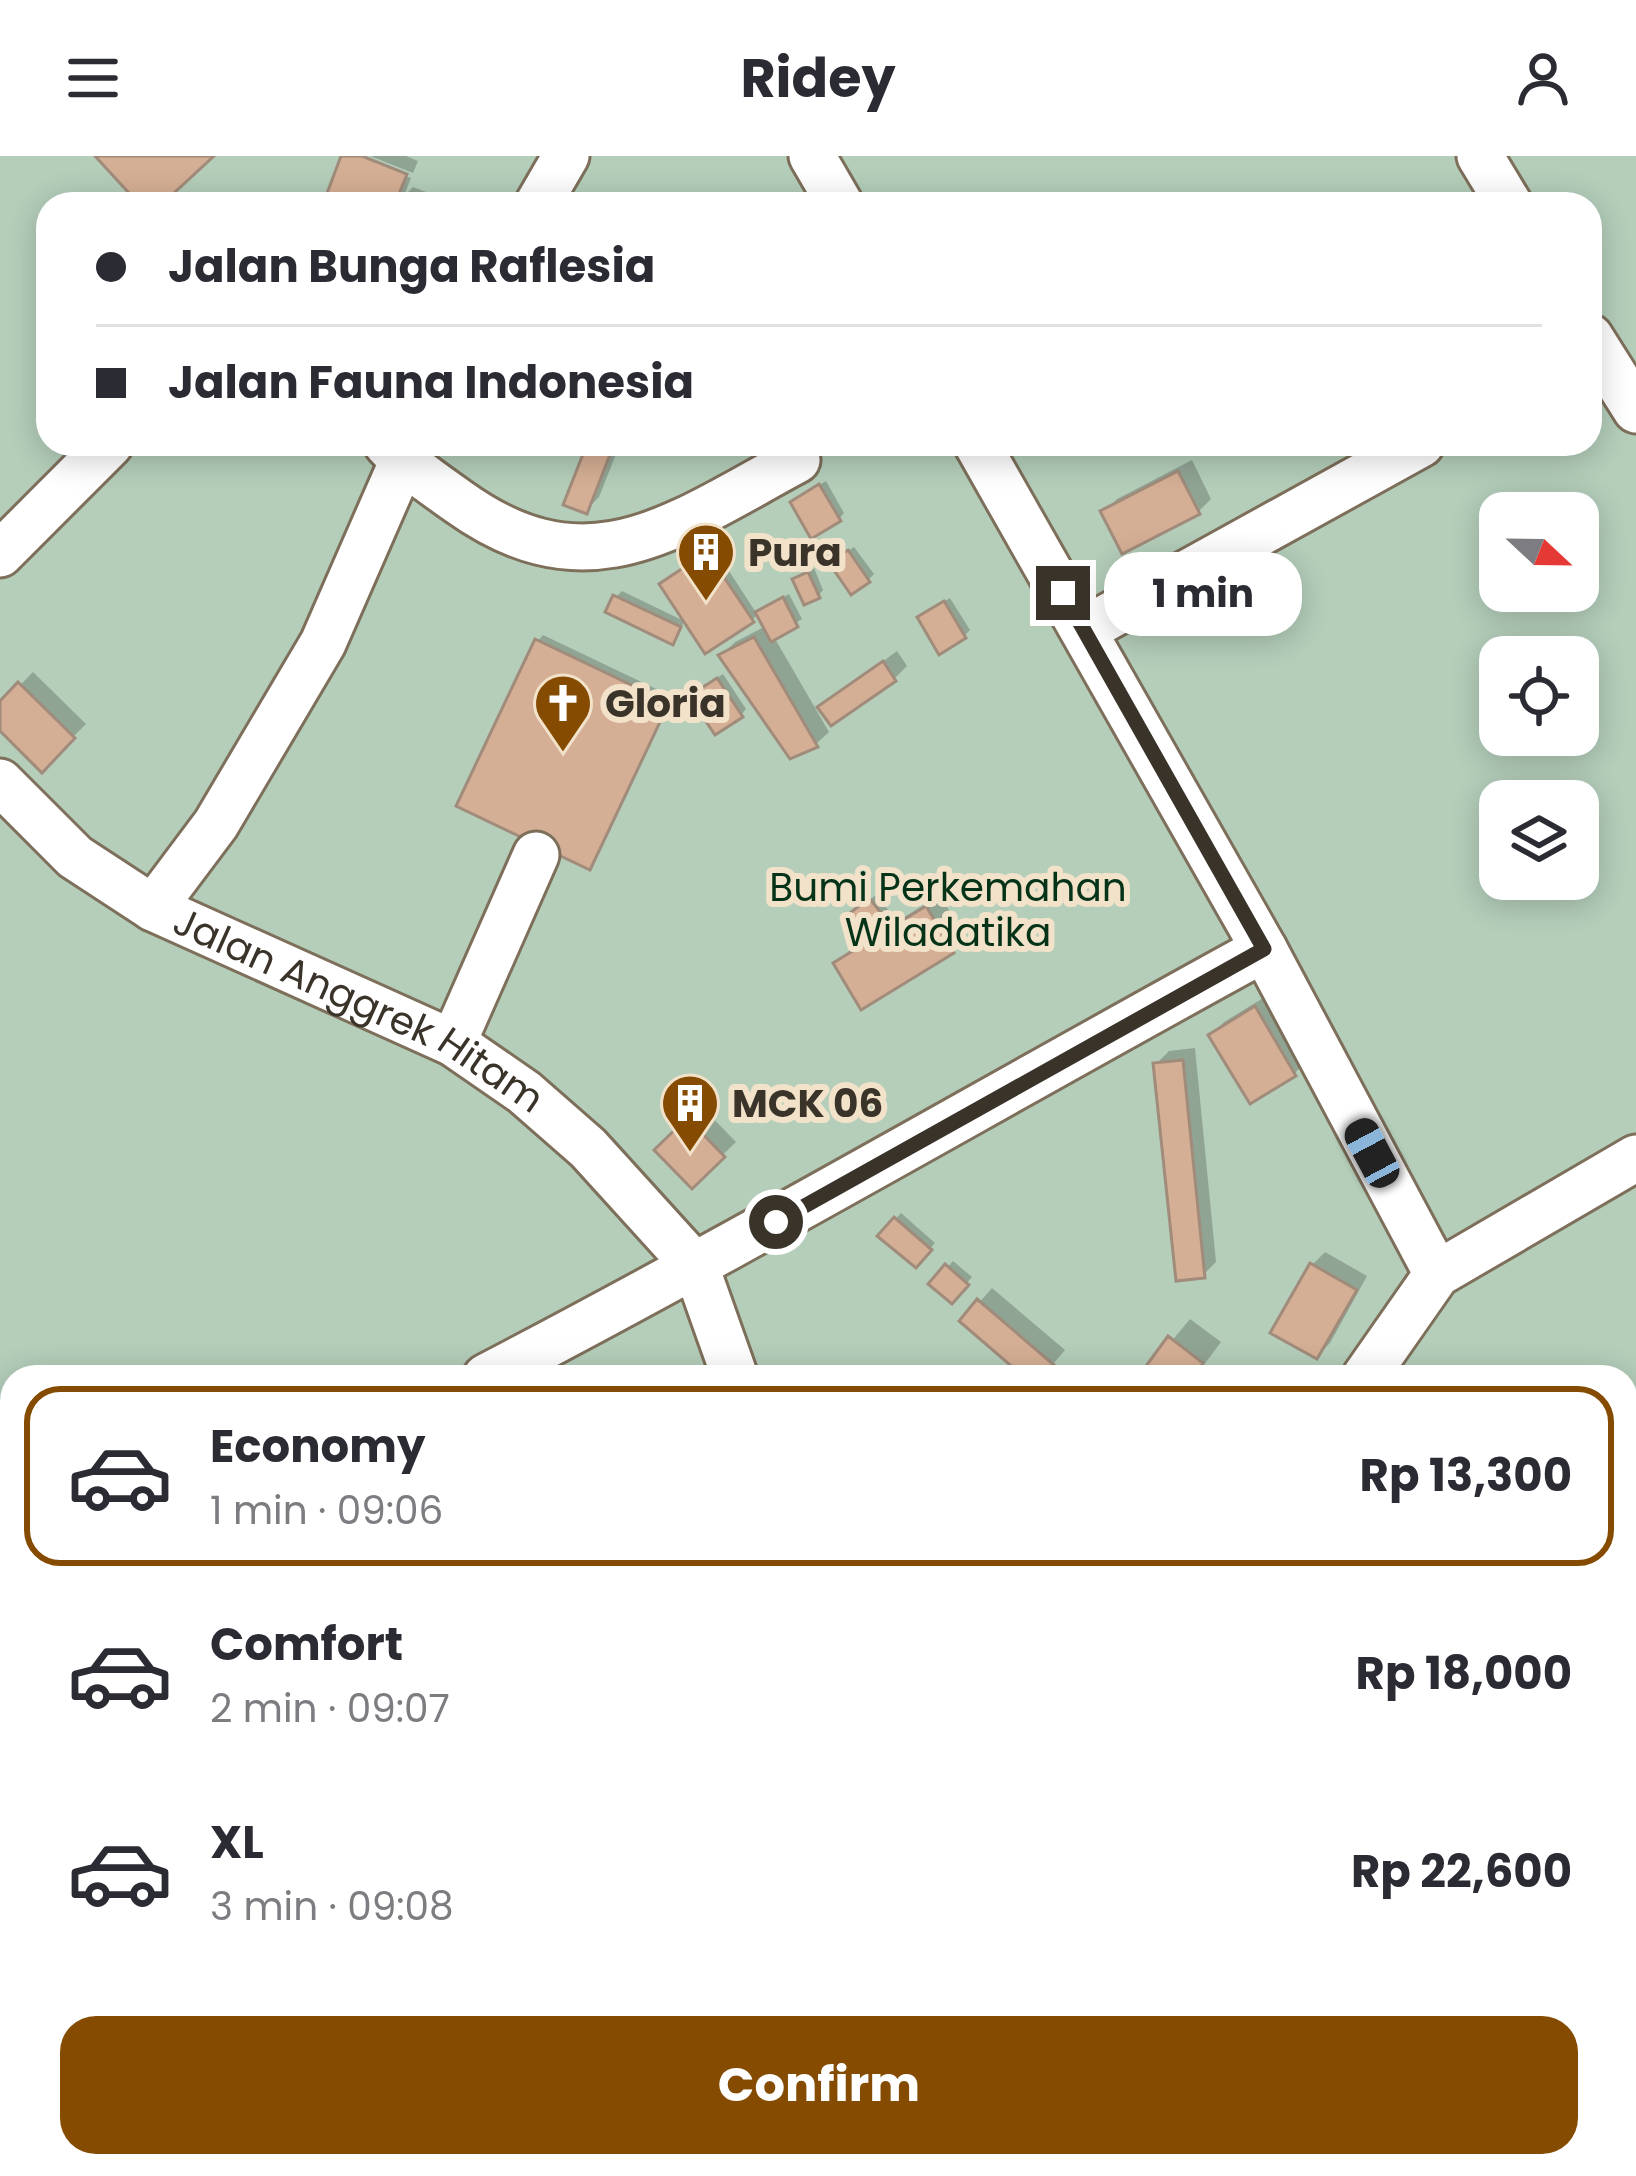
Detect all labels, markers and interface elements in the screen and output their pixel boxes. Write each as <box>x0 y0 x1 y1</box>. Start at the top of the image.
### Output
text: Ridey <box>740 40 896 116</box>
icon: menu <box>60 45 126 111</box>
icon: person <box>1510 45 1576 111</box>
text: Jalan Bunga Raflesia <box>168 235 655 298</box>
text: Jalan Fauna Indonesia <box>168 351 694 414</box>
north arrow <box>1479 492 1599 612</box>
map controls <box>1479 492 1599 900</box>
building icon: Pura <box>675 521 737 603</box>
place label: Pura <box>748 525 842 580</box>
callout: 1 min <box>1105 551 1303 635</box>
route end <box>1036 566 1090 620</box>
text: 1 min <box>1152 566 1254 621</box>
button: locate <box>1479 636 1599 756</box>
church icon: Gloria <box>532 672 594 754</box>
place label: Gloria <box>605 676 726 731</box>
button: layers <box>1479 780 1599 900</box>
park label: Bumi Perkemahan Wiladatika <box>769 860 1127 960</box>
street label: Jalan Anggrek Hitam <box>165 893 555 1125</box>
building icon: MCK 06 <box>659 1072 721 1154</box>
place label: MCK 06 <box>732 1076 883 1131</box>
car <box>1339 1113 1405 1193</box>
route start <box>749 1195 803 1249</box>
text: Economy <box>210 1415 425 1478</box>
icon: car <box>66 1422 174 1530</box>
text: Rp 13,300 <box>1360 1444 1572 1507</box>
text: 1 min · 09:06 <box>210 1483 443 1538</box>
text: Comfort <box>210 1613 403 1676</box>
icon: car <box>66 1620 174 1728</box>
text: Rp 18,000 <box>1356 1642 1572 1705</box>
text: 2 min · 09:07 <box>210 1681 450 1736</box>
text: XL <box>210 1811 264 1874</box>
icon: car <box>66 1818 174 1926</box>
text: Rp 22,600 <box>1351 1840 1572 1903</box>
text: 3 min · 09:08 <box>210 1879 454 1934</box>
button: Confirm <box>60 2016 1578 2154</box>

